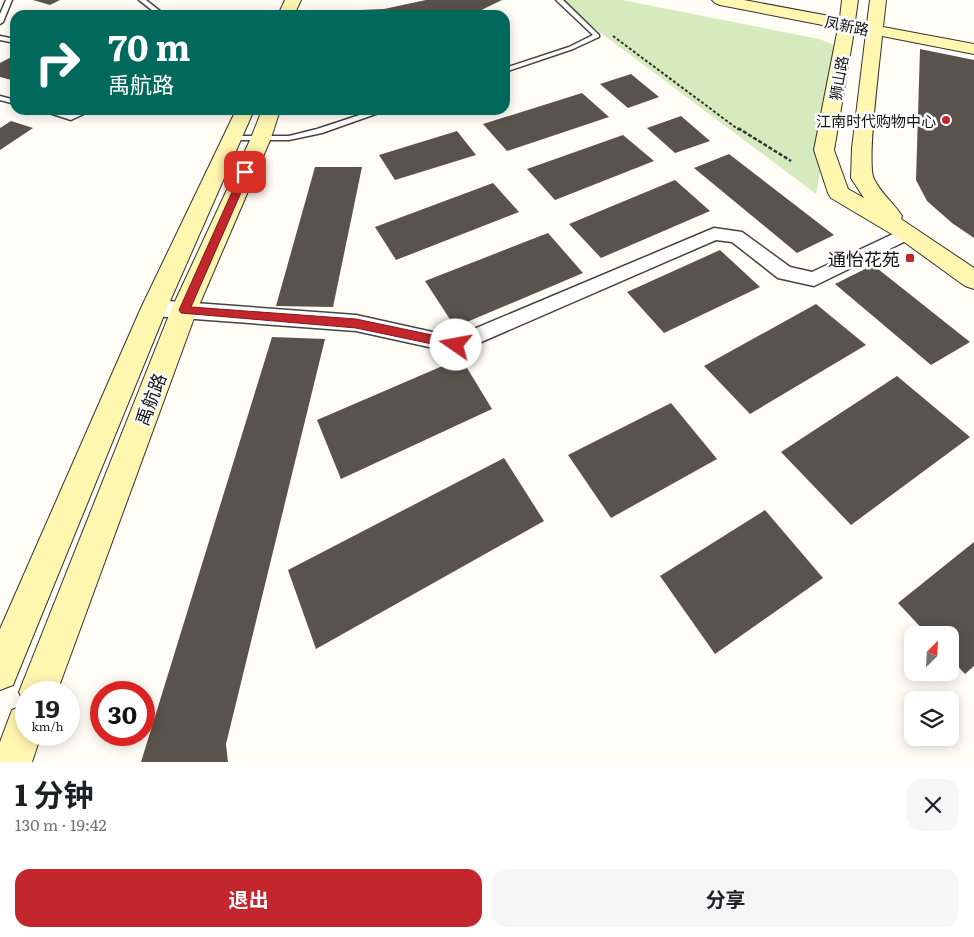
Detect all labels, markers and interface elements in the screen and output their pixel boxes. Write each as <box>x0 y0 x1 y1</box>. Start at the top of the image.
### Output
street label: 凤新路 <box>823 9 871 41</box>
text: 70 m <box>108 20 190 72</box>
icon: right <box>25 30 90 95</box>
street label: 狮山路 <box>823 54 853 102</box>
text: 禹航路 <box>108 67 174 100</box>
place label: 江南时代购物中心 <box>816 109 936 132</box>
marker: 江南时代购物中心 <box>940 114 952 126</box>
pin <box>224 151 266 193</box>
icon: arrive <box>231 158 259 186</box>
place label: 通怡花苑 <box>828 245 900 272</box>
marker: 通怡花苑 <box>904 252 916 264</box>
position arrow <box>429 318 481 370</box>
street label: 禹航路 <box>128 369 172 429</box>
north arrow <box>904 626 959 681</box>
map controls <box>904 626 959 746</box>
speed limit sign: 30 <box>90 681 155 746</box>
text: 19 <box>35 689 60 726</box>
button: layers <box>904 691 959 746</box>
text: km/h <box>32 717 63 735</box>
text: 1 分钟 <box>15 771 93 815</box>
button: close <box>907 779 959 831</box>
text: 130 m · 19:42 <box>15 812 107 836</box>
button: 退出 <box>15 869 482 927</box>
button: 分享 <box>492 869 959 927</box>

